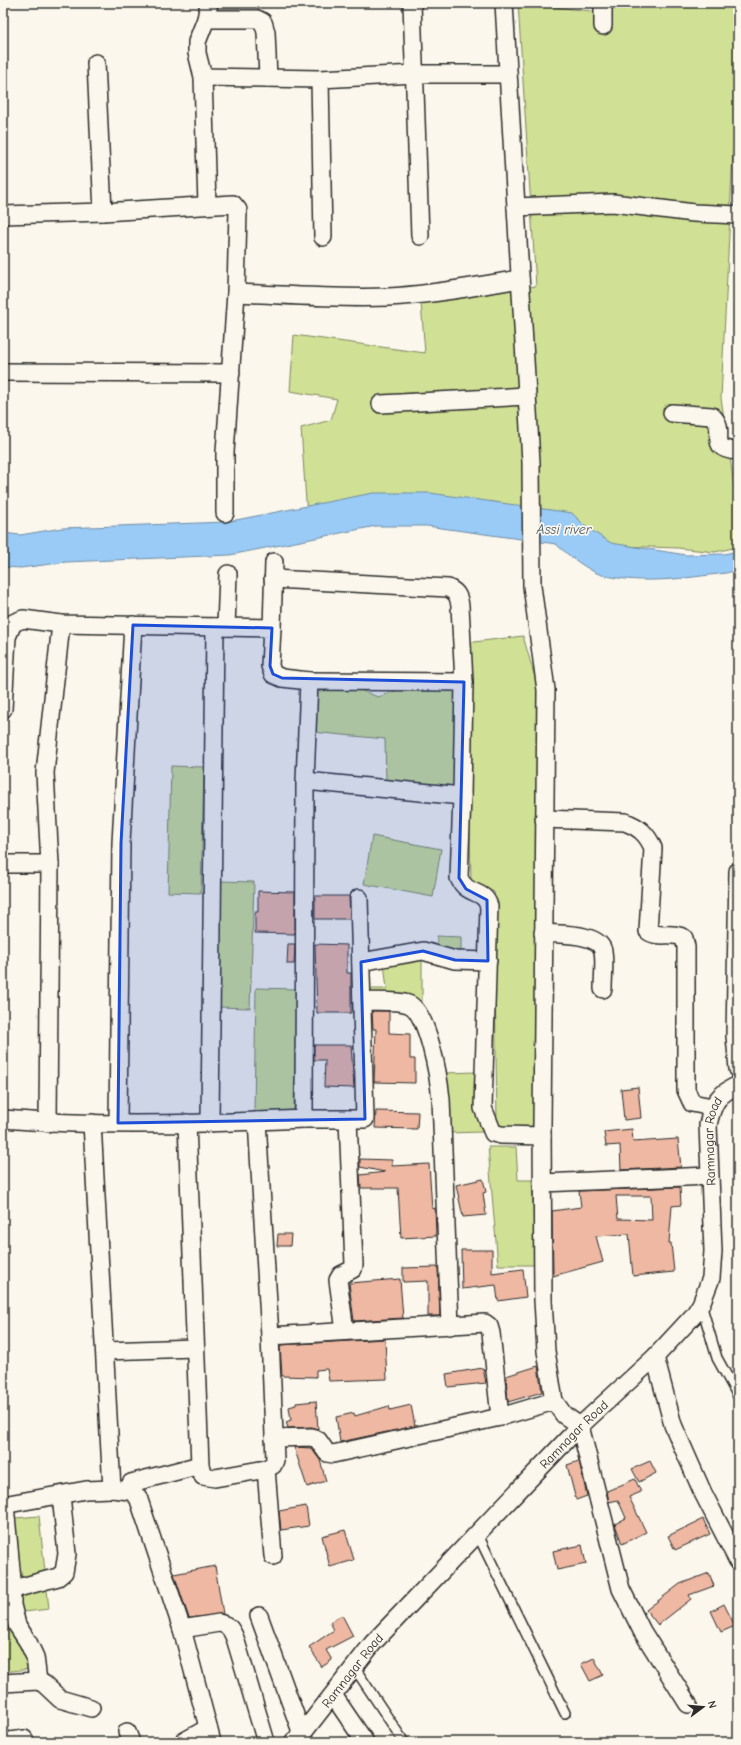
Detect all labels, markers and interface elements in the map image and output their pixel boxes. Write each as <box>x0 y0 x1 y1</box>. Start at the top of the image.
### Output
water label: Assi river <box>536 521 593 538</box>
street label: Ramnagar Road <box>700 1094 725 1186</box>
street label: Ramnagar Road <box>536 1397 611 1471</box>
street label: Ramnagar Road <box>318 1630 386 1710</box>
north arrow <box>683 1687 723 1727</box>
text: N <box>705 1699 719 1710</box>

